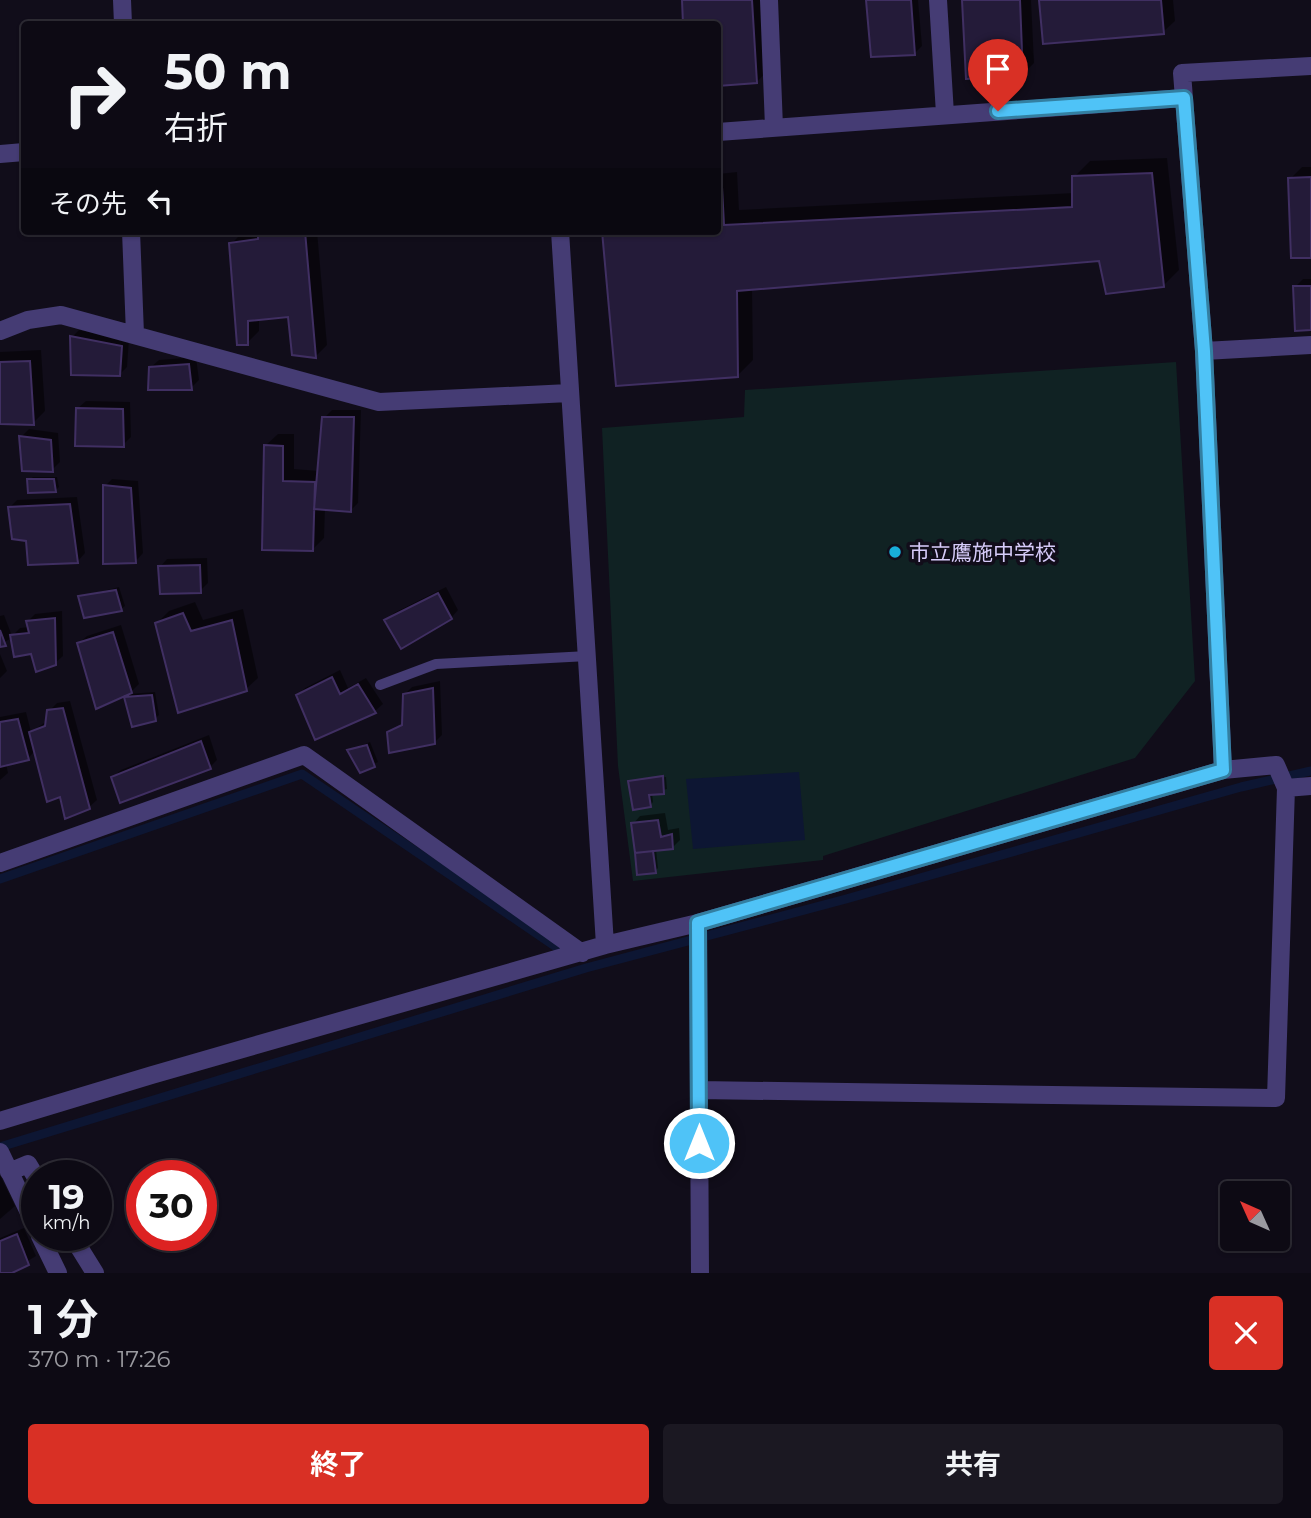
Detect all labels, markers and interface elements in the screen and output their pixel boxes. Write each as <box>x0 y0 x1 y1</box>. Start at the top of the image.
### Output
pin <box>968 39 1028 111</box>
text: 50 m <box>164 42 292 101</box>
icon: right <box>49 49 140 140</box>
icon: arrive <box>979 50 1017 88</box>
text: 右折 <box>164 108 228 147</box>
icon: left <box>141 182 179 220</box>
text: その先 <box>49 188 127 220</box>
place label: 市立鷹施中学校 <box>909 540 1056 565</box>
marker: 市立鷹施中学校 <box>887 544 903 560</box>
position arrow <box>662 1106 736 1180</box>
speed limit sign: 30 <box>126 1160 217 1251</box>
text: 19 <box>48 1175 85 1218</box>
north arrow <box>1220 1181 1290 1251</box>
map controls <box>1220 1181 1290 1251</box>
text: km/h <box>42 1212 91 1234</box>
text: 1 分 <box>28 1293 98 1345</box>
button: close <box>1209 1296 1283 1370</box>
text: 370 m · 17:26 <box>28 1345 171 1373</box>
button: 終了 <box>28 1424 649 1504</box>
button: 共有 <box>663 1424 1283 1504</box>

